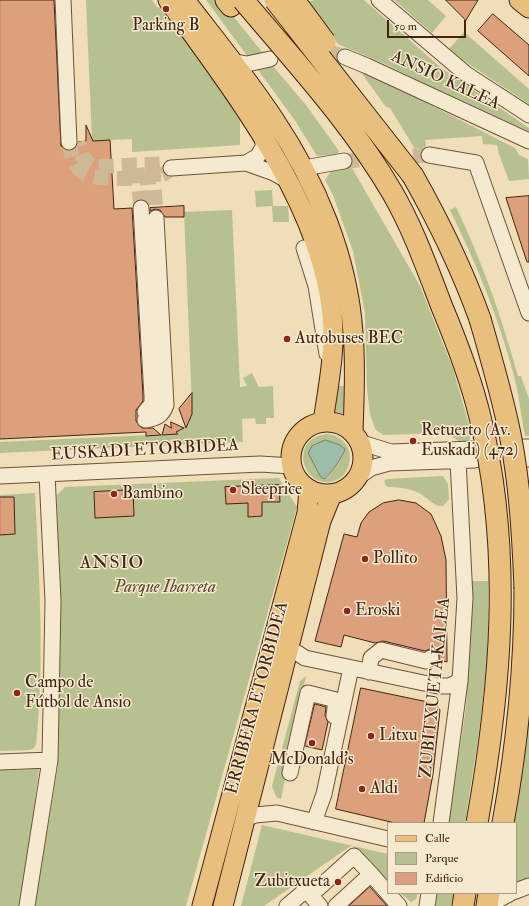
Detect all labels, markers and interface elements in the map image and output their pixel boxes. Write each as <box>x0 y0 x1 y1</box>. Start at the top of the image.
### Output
marker: Parking B <box>161 4 171 14</box>
scale bar <box>389 12 468 38</box>
place label: Parking B <box>132 16 200 36</box>
text: 50 m <box>394 19 417 34</box>
street label: ANSIO KALEA <box>387 47 503 115</box>
place label: Autobuses BEC <box>295 329 403 349</box>
marker: Autobuses BEC <box>282 334 292 344</box>
place label: Retuerto (Av. Euskadi) (472) <box>421 421 518 461</box>
street label: EUSKADI ETORBIDEA <box>51 436 239 466</box>
marker: Retuerto (Av. Euskadi) (472) <box>408 436 418 446</box>
place label: Sleeprice <box>241 480 302 500</box>
place label: Bambino <box>122 484 183 504</box>
marker: Sleeprice <box>228 485 238 495</box>
marker: Bambino <box>109 489 119 499</box>
place label: Pollito <box>373 549 417 569</box>
district label: ANSIO <box>80 553 144 575</box>
marker: Pollito <box>360 554 370 564</box>
park label: Parque Ibarreta <box>114 578 216 598</box>
street label: ZUBITXUETA KALEA <box>416 597 456 779</box>
street label: ERRIBERA ETORBIDEA <box>222 599 294 797</box>
place label: Eroski <box>355 601 400 621</box>
marker: Eroski <box>342 606 352 616</box>
place label: Campo de Fútbol de Ansio <box>25 673 131 713</box>
marker: Campo de Fútbol de Ansio <box>12 688 22 698</box>
place label: Litxu <box>379 726 418 746</box>
marker: Litxu <box>366 731 376 741</box>
marker: McDonald's <box>307 738 317 748</box>
place label: McDonald's <box>270 750 354 770</box>
place label: Aldi <box>370 779 398 799</box>
marker: Aldi <box>357 784 367 794</box>
legend <box>387 822 517 894</box>
text: Calle <box>425 831 450 846</box>
text: Parque <box>425 851 459 866</box>
text: Edificio <box>425 871 463 886</box>
place label: Zubitxueta <box>254 872 330 892</box>
marker: Zubitxueta <box>333 877 343 887</box>

